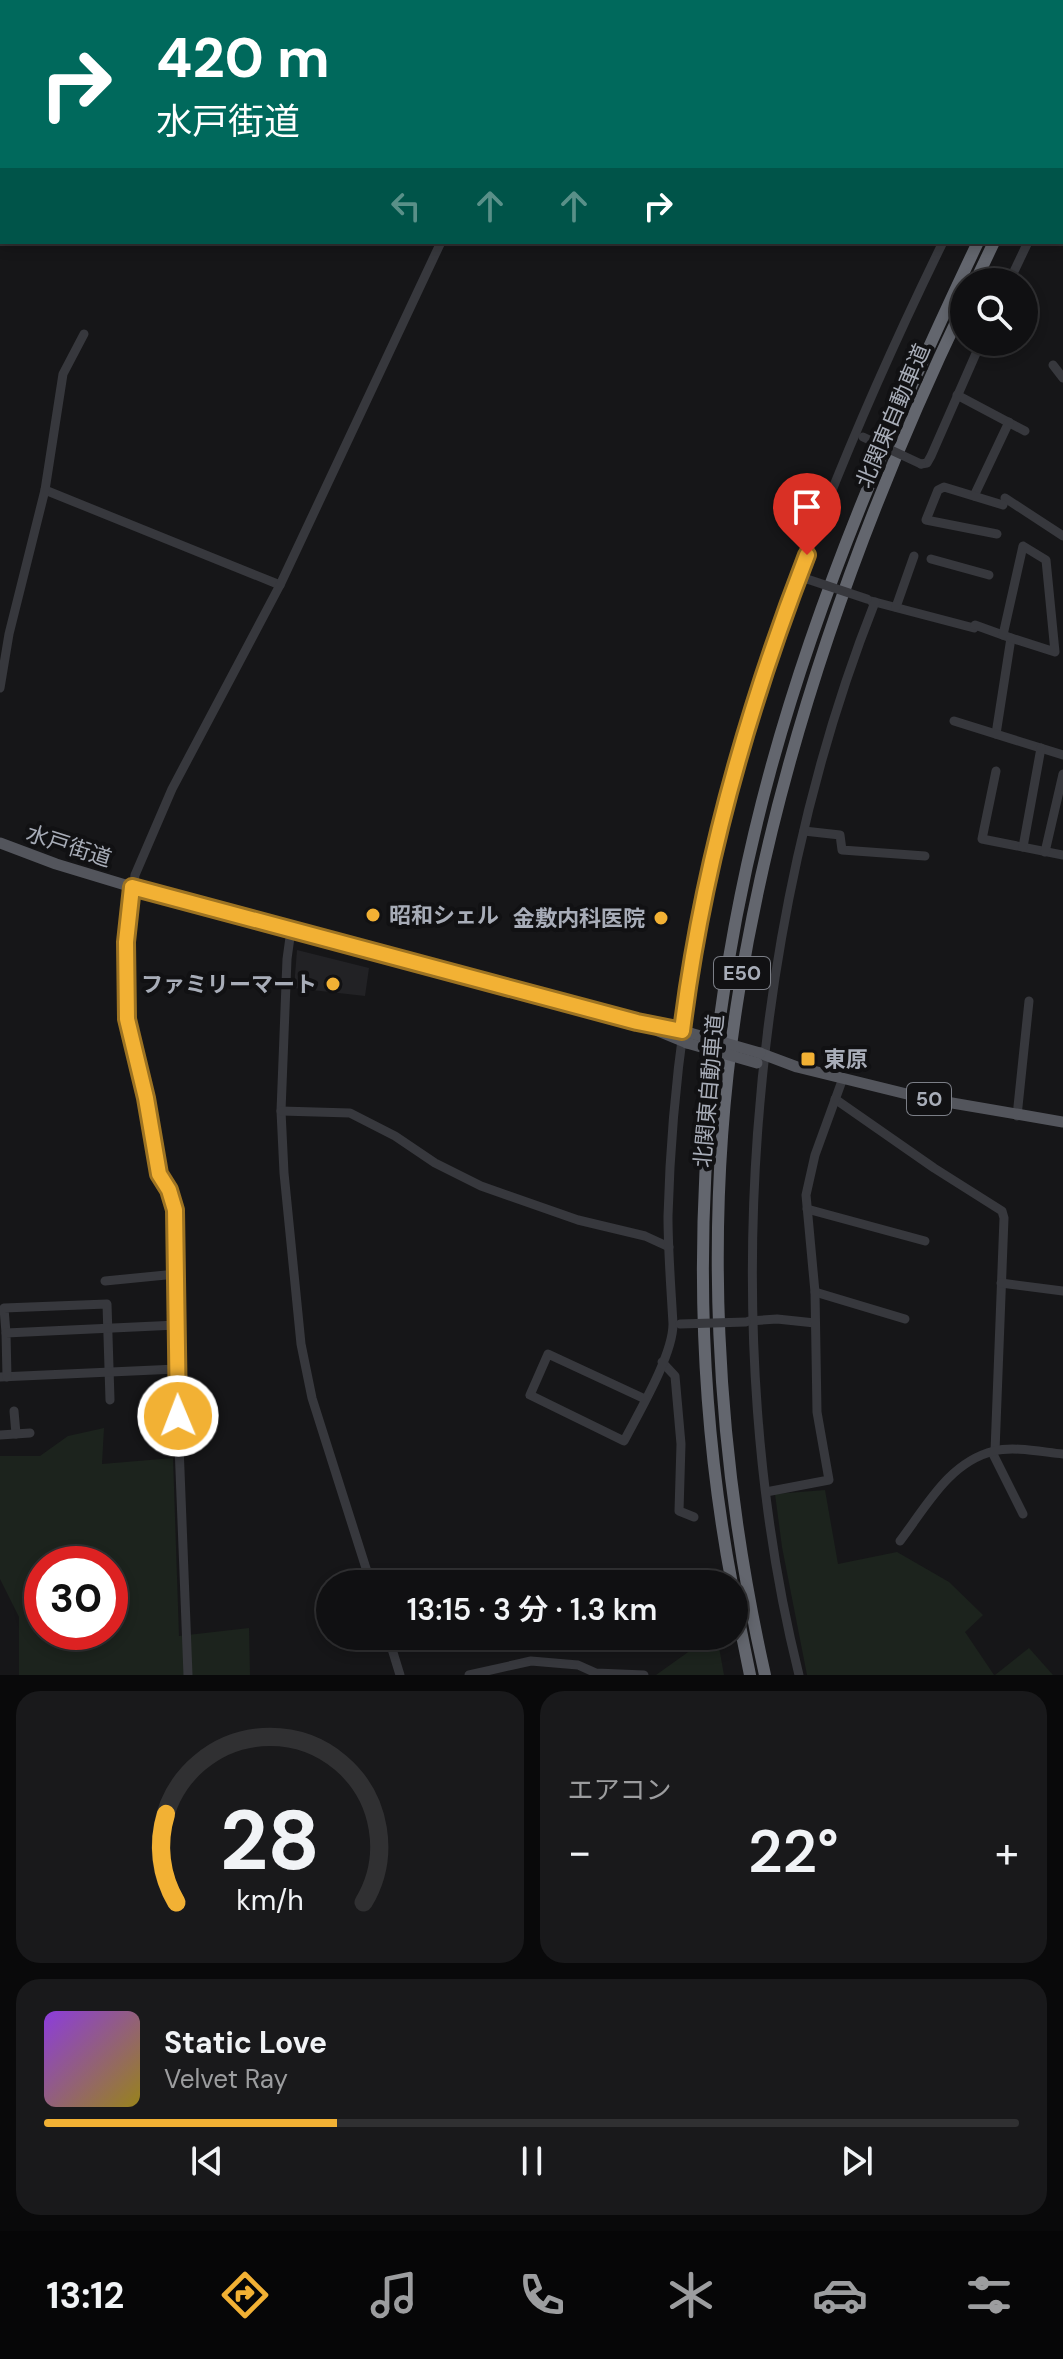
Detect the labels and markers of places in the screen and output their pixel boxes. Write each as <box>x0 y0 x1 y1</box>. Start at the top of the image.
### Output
pin <box>773 473 841 555</box>
place label: 昭和シェル <box>389 901 499 930</box>
place label: 金敷内科医院 <box>513 904 645 933</box>
marker: 昭和シェル <box>364 906 382 924</box>
marker: 金敷内科医院 <box>652 909 670 927</box>
place label: ファミリーマート <box>141 970 317 999</box>
marker: ファミリーマート <box>324 975 342 993</box>
place label: 東原 <box>824 1045 868 1074</box>
marker: 東原 <box>799 1050 817 1068</box>

